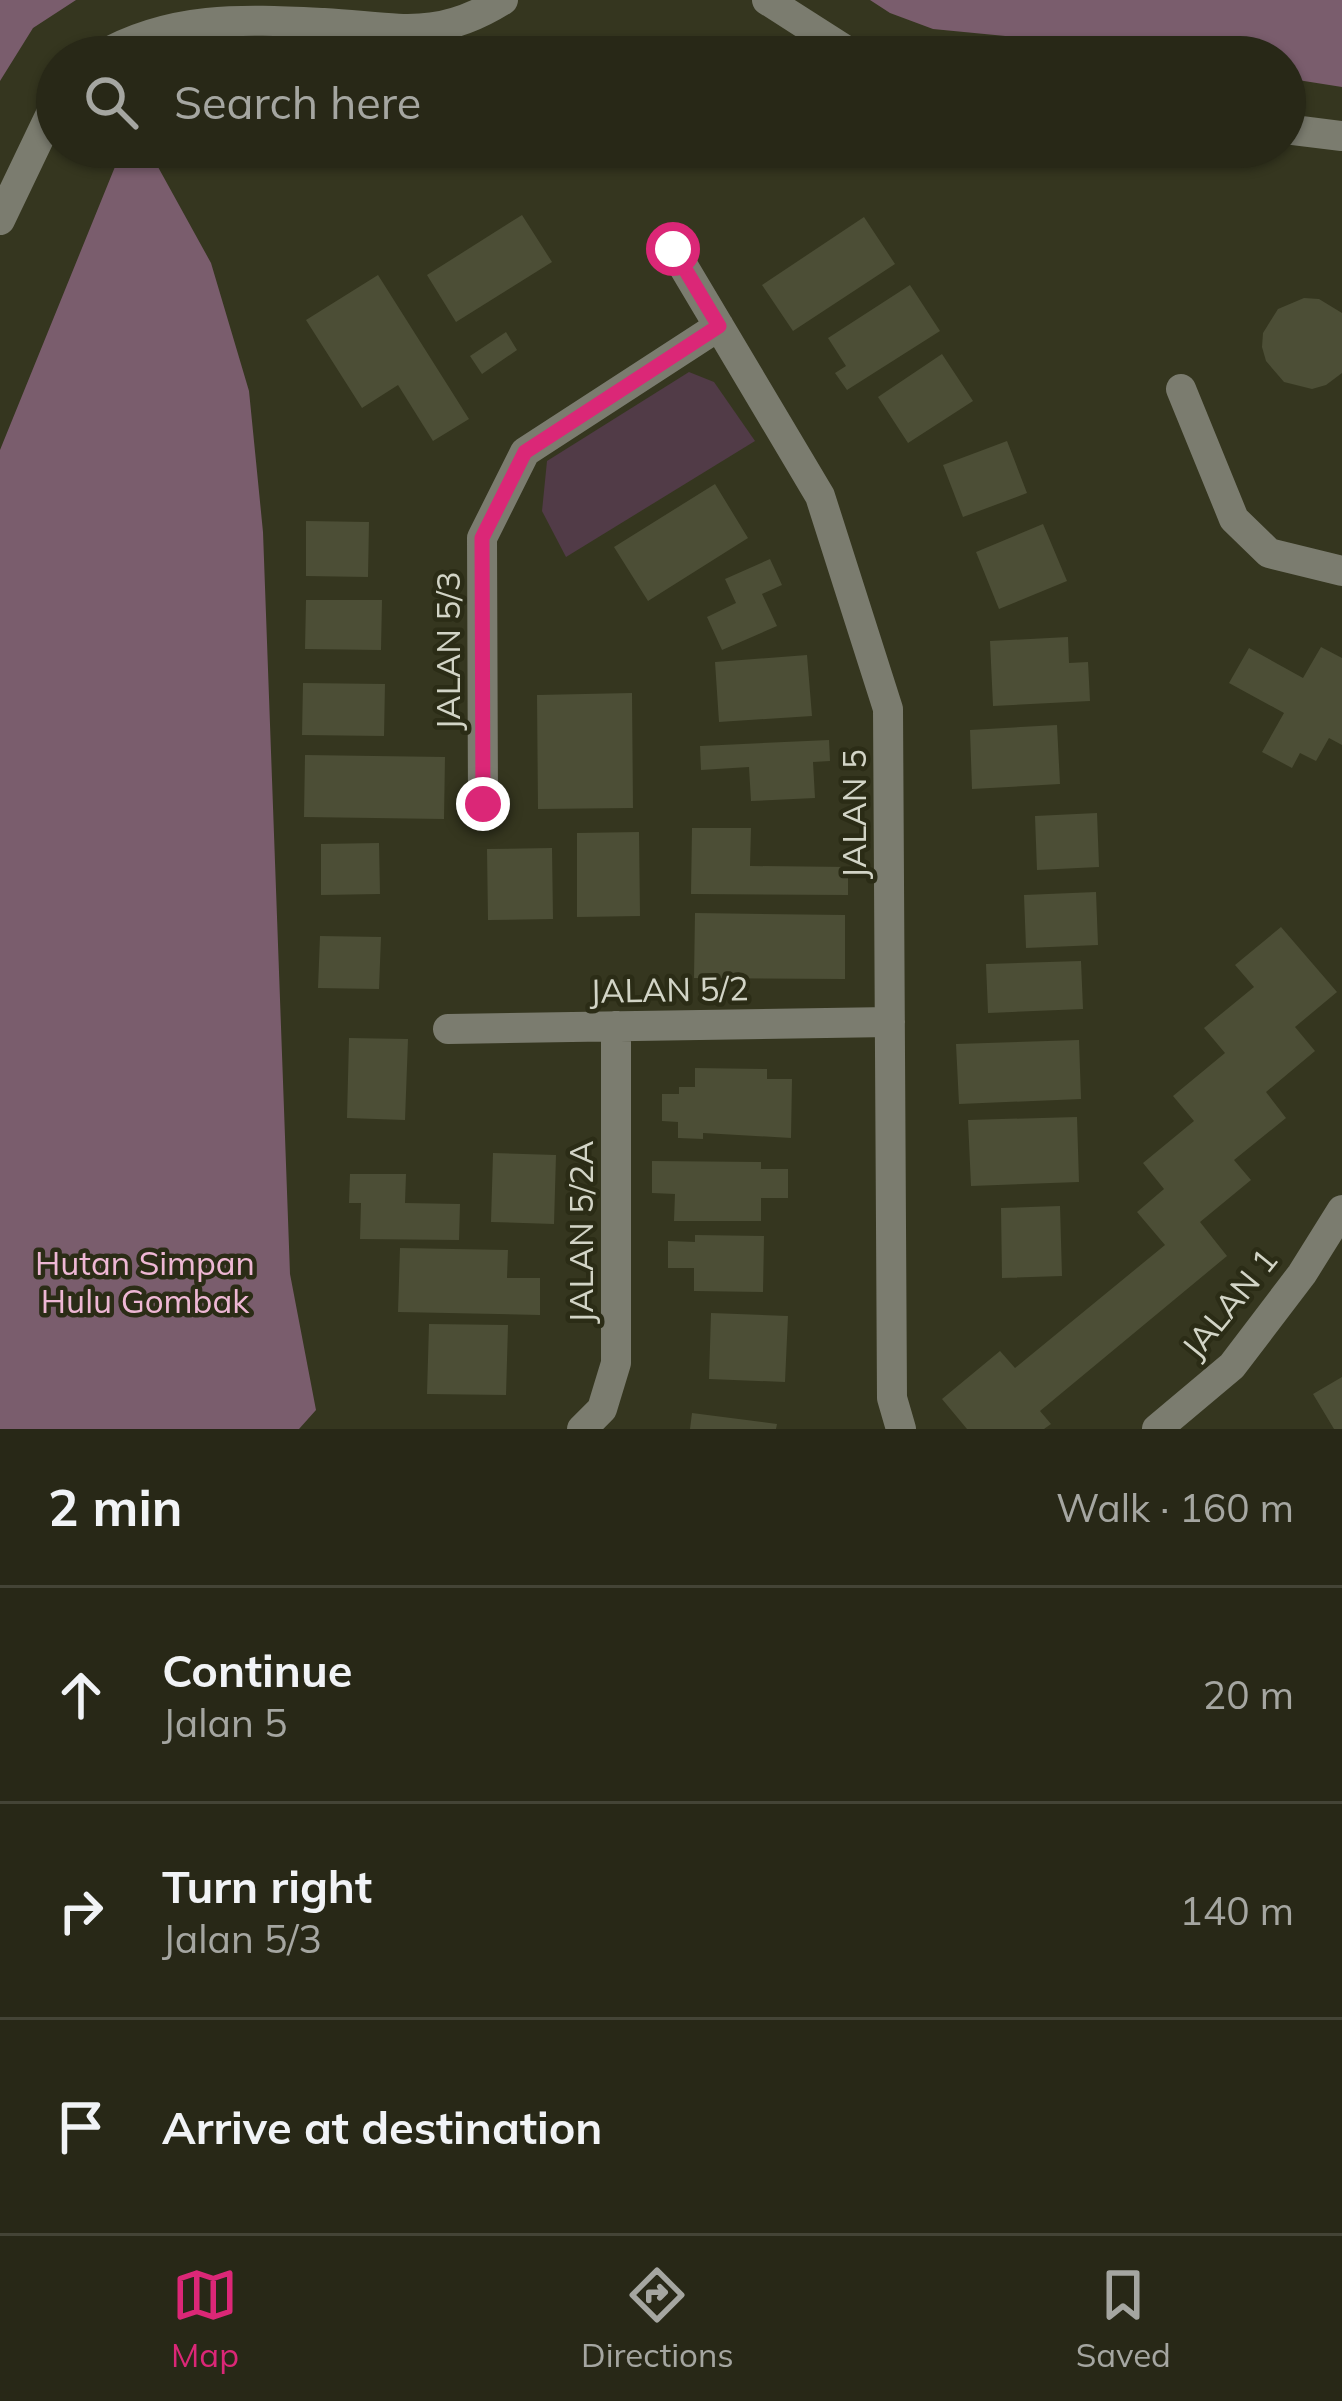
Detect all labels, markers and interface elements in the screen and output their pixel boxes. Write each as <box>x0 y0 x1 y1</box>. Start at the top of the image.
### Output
search box <box>36 36 1306 168</box>
icon: search <box>78 69 144 135</box>
text: Search here <box>174 74 421 130</box>
route start <box>646 222 700 276</box>
street label: JALAN 5/3 <box>427 572 468 730</box>
street label: JALAN 5 <box>833 749 874 879</box>
route end <box>456 777 510 831</box>
street label: JALAN 5/2 <box>589 967 749 1011</box>
street label: JALAN 5/2A <box>560 1140 601 1324</box>
street label: JALAN 1 <box>1172 1240 1286 1366</box>
park label: Hutan Simpan Hulu Gombak <box>35 1242 255 1321</box>
text: 2 min <box>48 1475 183 1539</box>
text: Walk · 160 m <box>1056 1483 1294 1532</box>
text: Continue <box>162 1642 352 1698</box>
icon: ahead <box>48 1662 114 1728</box>
text: 20 m <box>1203 1670 1294 1719</box>
text: Jalan 5 <box>162 1698 287 1747</box>
text: Turn right <box>162 1858 372 1914</box>
icon: right <box>48 1878 114 1944</box>
text: 140 m <box>1179 1886 1294 1935</box>
text: Jalan 5/3 <box>162 1914 322 1963</box>
icon: arrive <box>48 2094 114 2160</box>
text: Arrive at destination <box>162 2099 602 2155</box>
tab: Map <box>171 2262 239 2375</box>
tab: Directions <box>581 2262 734 2375</box>
tab: Saved <box>1076 2262 1171 2375</box>

